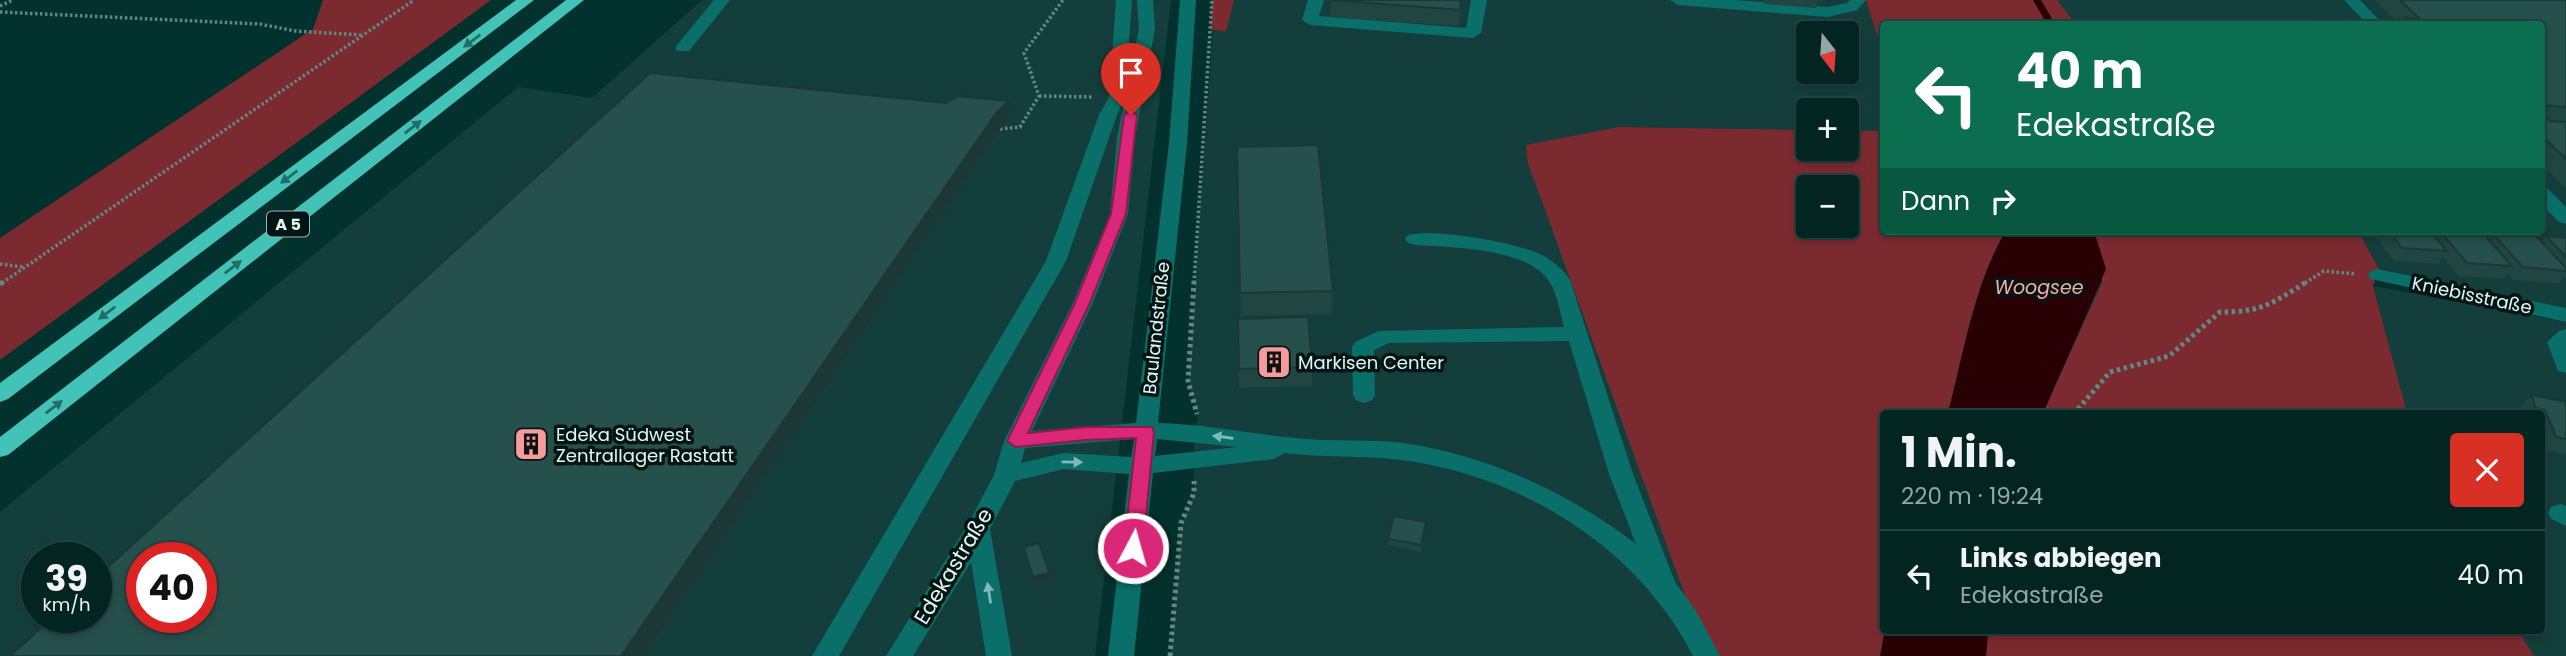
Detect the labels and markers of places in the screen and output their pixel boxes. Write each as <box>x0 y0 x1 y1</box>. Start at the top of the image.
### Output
pin <box>1101 43 1161 115</box>
building icon: Markisen Center <box>1255 343 1293 381</box>
place label: Markisen Center <box>1298 350 1444 375</box>
place label: Edeka Südwest Zentrallager Rastatt <box>556 422 734 468</box>
building icon: Edeka Südwest Zentrallager Rastatt <box>512 425 550 463</box>

